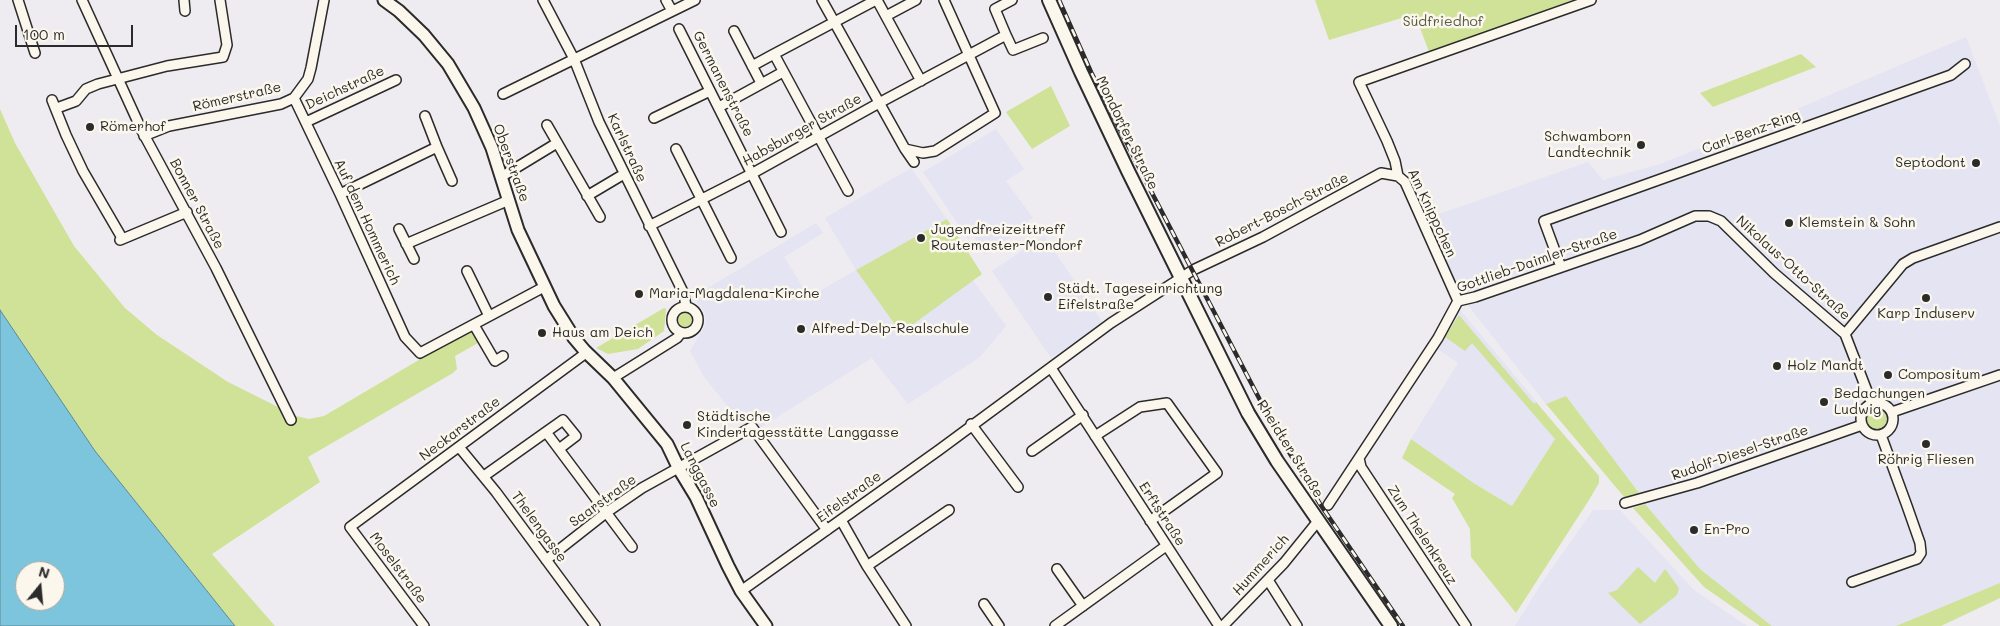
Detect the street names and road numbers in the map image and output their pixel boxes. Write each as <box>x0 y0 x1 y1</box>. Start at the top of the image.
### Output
street label: Germanenstraße <box>689 28 757 140</box>
street label: Deichstraße <box>303 62 387 114</box>
street label: Mondorfer Straße <box>1092 73 1162 193</box>
street label: Römerstraße <box>191 79 283 115</box>
street label: Habsburger Straße <box>739 90 865 170</box>
street label: Carl-Benz-Ring <box>1700 106 1802 158</box>
street label: Karlstraße <box>604 111 650 185</box>
street label: Oberstraße <box>489 122 533 204</box>
street label: Bonner Straße <box>166 156 228 252</box>
street label: Auf dem Hommerich <box>330 156 404 288</box>
street label: Am Knippchen <box>1404 166 1460 260</box>
street label: Robert-Bosch-Straße <box>1213 169 1351 251</box>
street label: Nikolaus-Otto-Straße <box>1732 212 1854 324</box>
street label: Gottlieb-Daimler-Straße <box>1455 226 1619 296</box>
street label: Neckarstraße <box>416 393 504 465</box>
street label: Rheidter Straße <box>1253 397 1327 501</box>
street label: Rudolf-Diesel-Straße <box>1669 422 1811 484</box>
street label: Langgasse <box>676 440 724 510</box>
street label: Eifelstraße <box>813 468 885 526</box>
street label: Saarstraße <box>566 471 640 531</box>
street label: Erftstraße <box>1135 479 1189 549</box>
street label: Zum Thelenkreuz <box>1383 482 1461 588</box>
street label: Thelengasse <box>508 488 570 566</box>
street label: Moselstraße <box>366 529 430 607</box>
street label: Hummerich <box>1229 531 1293 599</box>

